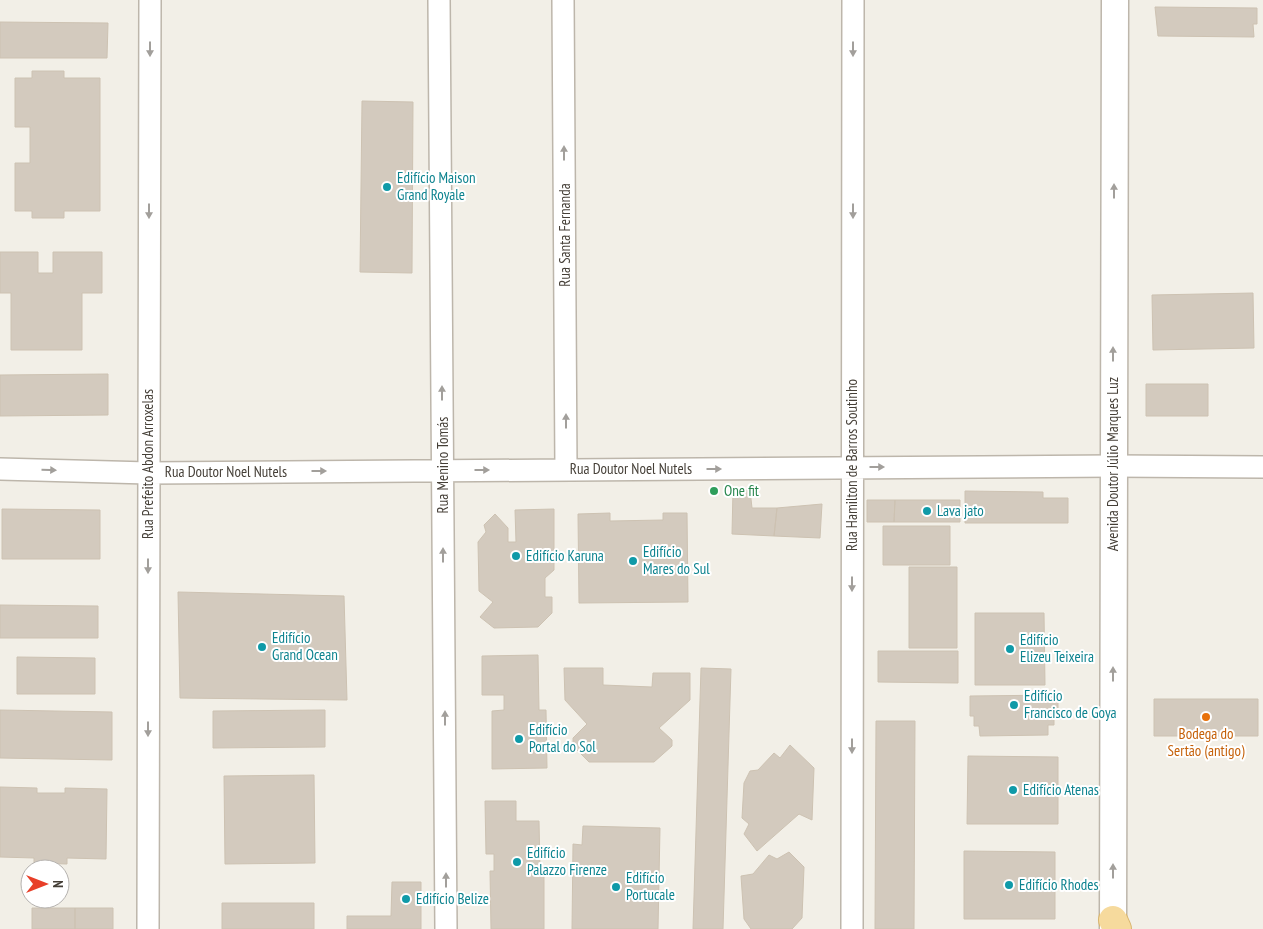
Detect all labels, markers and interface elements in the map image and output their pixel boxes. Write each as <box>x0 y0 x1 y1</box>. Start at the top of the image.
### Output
one-way arrow <box>146 41 154 57</box>
one-way arrow <box>849 41 857 57</box>
one-way arrow <box>560 145 568 161</box>
place label: Edifício Maison Grand Royale <box>397 168 476 204</box>
marker: Edifício Maison Grand Royale <box>381 181 393 193</box>
street label: Rua Santa Fernanda <box>555 183 574 287</box>
one-way arrow <box>1110 183 1118 199</box>
one-way arrow <box>145 203 153 219</box>
one-way arrow <box>849 203 857 219</box>
one-way arrow <box>1109 345 1117 361</box>
street label: Avenida Doutor Júlio Marques Luz <box>1103 377 1122 551</box>
street label: Rua Hamilton de Barros Soutinho <box>842 379 861 551</box>
one-way arrow <box>438 385 446 401</box>
street label: Rua Prefeito Abdon Arroxelas <box>138 389 157 539</box>
one-way arrow <box>562 413 570 429</box>
street label: Rua Menino Tomás <box>433 417 452 513</box>
street label: Rua Doutor Noel Nutels <box>570 459 692 478</box>
street label: Rua Doutor Noel Nutels <box>165 462 287 481</box>
one-way arrow <box>869 463 885 471</box>
one-way arrow <box>707 465 723 473</box>
one-way arrow <box>41 466 57 474</box>
one-way arrow <box>474 466 490 474</box>
one-way arrow <box>312 467 328 475</box>
place label: One fit <box>724 481 759 500</box>
marker: One fit <box>708 485 720 497</box>
place label: Lava jato <box>937 501 984 520</box>
marker: Lava jato <box>921 505 933 517</box>
place label: Edifício Mares do Sul <box>643 542 710 578</box>
place label: Edifício Karuna <box>526 546 604 565</box>
one-way arrow <box>439 547 447 563</box>
marker: Edifício Karuna <box>510 550 522 562</box>
marker: Edifício Mares do Sul <box>627 555 639 567</box>
one-way arrow <box>144 558 152 574</box>
one-way arrow <box>848 576 856 592</box>
place label: Edifício Grand Ocean <box>272 628 338 664</box>
place label: Edifício Elizeu Teixeira <box>1020 630 1094 666</box>
marker: Edifício Grand Ocean <box>256 641 268 653</box>
marker: Edifício Elizeu Teixeira <box>1004 643 1016 655</box>
one-way arrow <box>1109 665 1117 681</box>
place label: Edifício Francisco de Goya <box>1024 686 1117 722</box>
marker: Edifício Francisco de Goya <box>1008 699 1020 711</box>
one-way arrow <box>440 710 448 726</box>
marker: Bodega do Sertão (antigo) <box>1200 711 1212 723</box>
place label: Edifício Portal do Sol <box>529 720 596 756</box>
one-way arrow <box>144 721 152 737</box>
place label: Bodega do Sertão (antigo) <box>1168 724 1245 760</box>
marker: Edifício Portal do Sol <box>513 733 525 745</box>
one-way arrow <box>848 738 856 754</box>
place label: Edifício Atenas <box>1023 780 1099 799</box>
marker: Edifício Atenas <box>1007 784 1019 796</box>
place label: Edifício Palazzo Firenze <box>527 843 607 879</box>
marker: Edifício Palazzo Firenze <box>511 856 523 868</box>
north arrow <box>20 859 70 909</box>
one-way arrow <box>1109 863 1117 879</box>
place label: Edifício Portucale <box>626 868 675 904</box>
one-way arrow <box>442 872 450 888</box>
place label: Edifício Rhodes <box>1019 875 1099 894</box>
marker: Edifício Rhodes <box>1003 879 1015 891</box>
text: N <box>49 880 67 888</box>
marker: Edifício Portucale <box>610 881 622 893</box>
place label: Edifício Belize <box>416 889 489 908</box>
marker: Edifício Belize <box>400 893 412 905</box>

